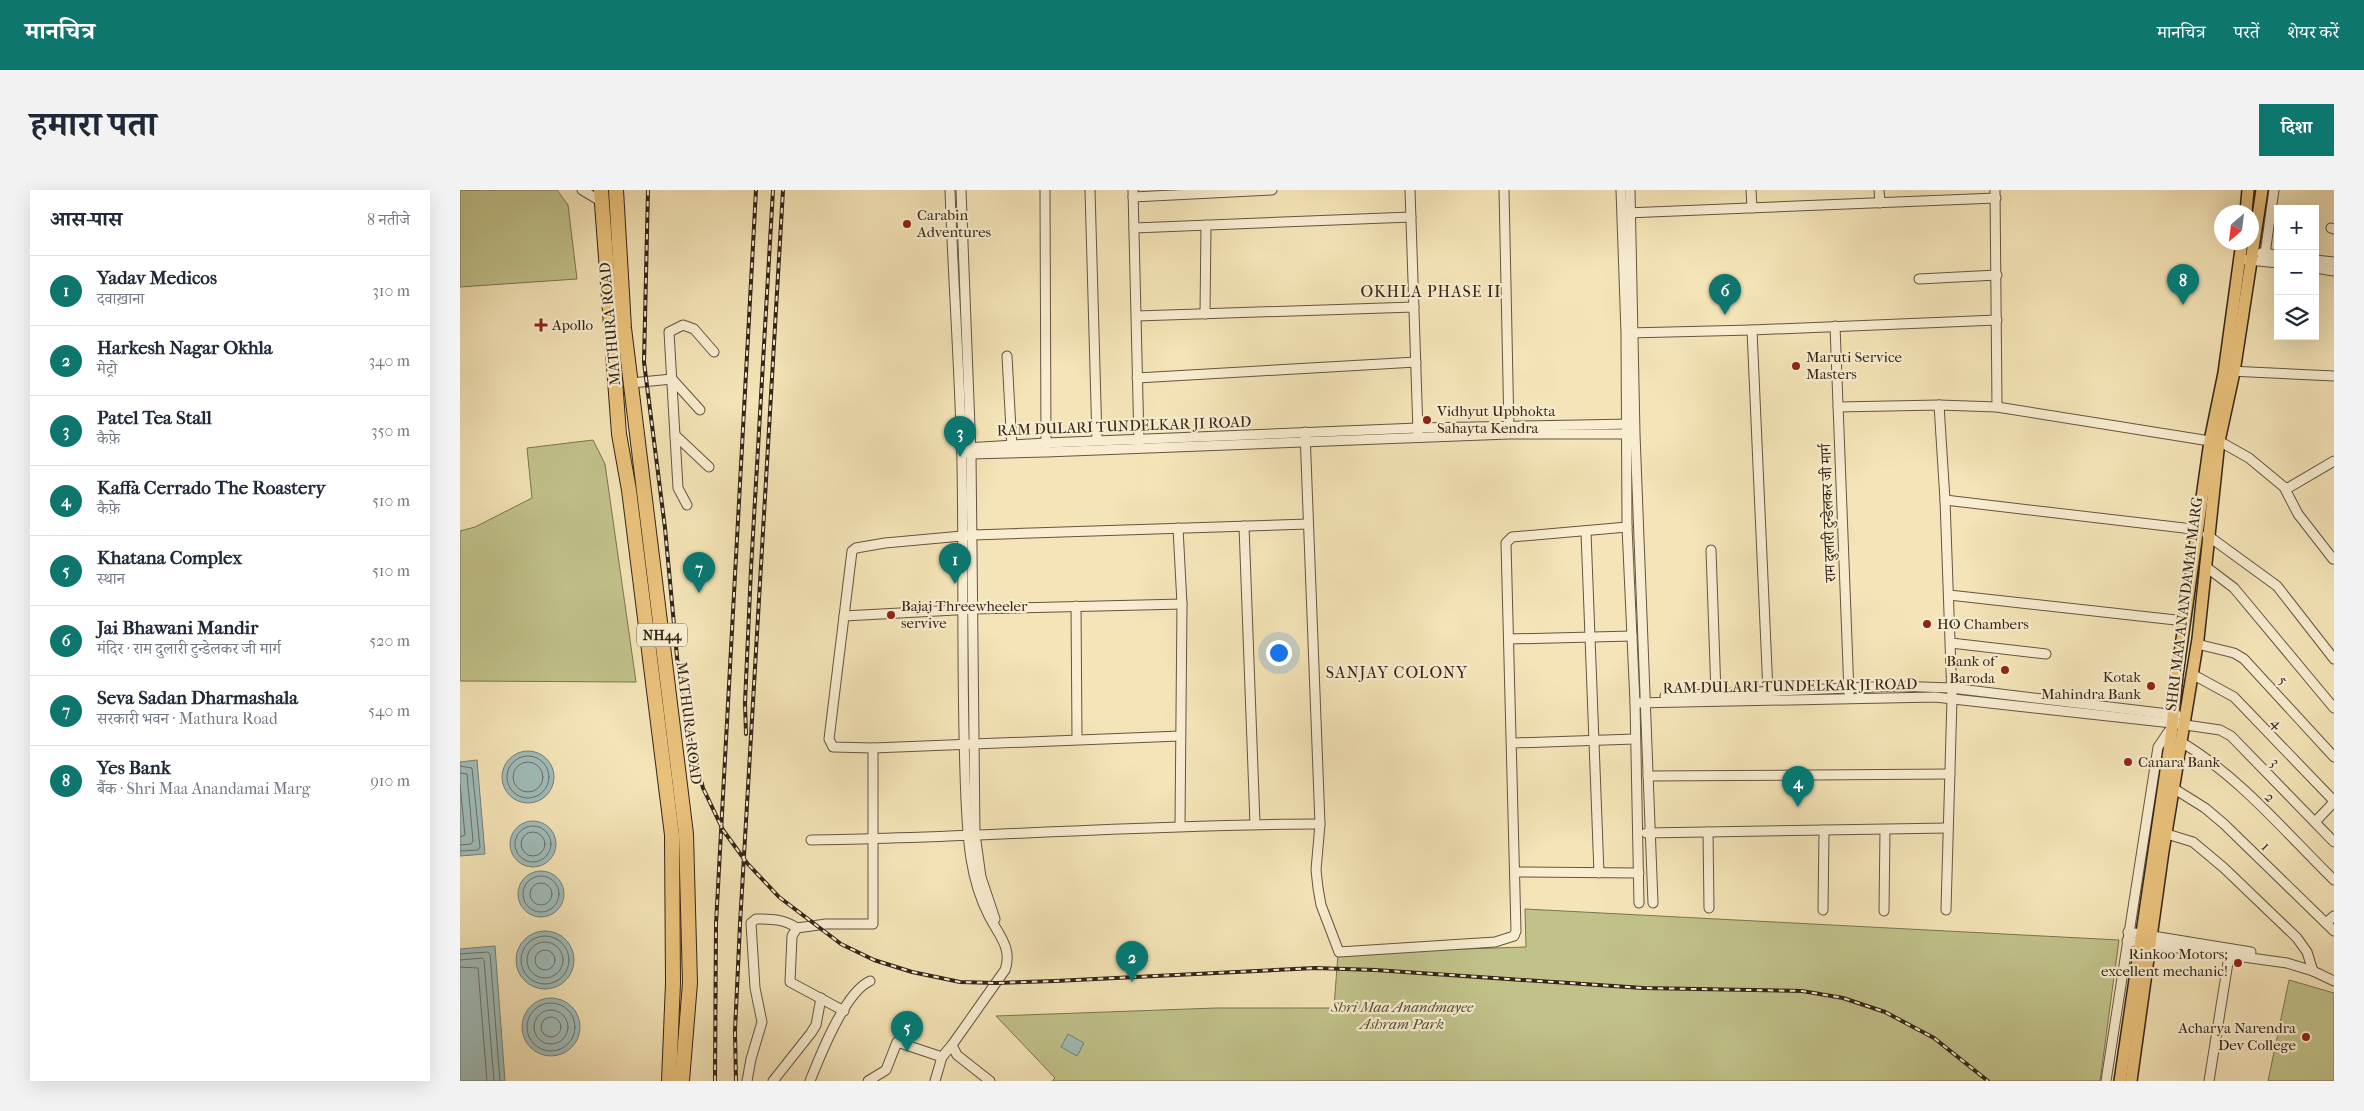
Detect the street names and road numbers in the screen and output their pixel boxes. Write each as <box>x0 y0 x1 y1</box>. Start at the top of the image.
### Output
street label: MATHURA ROAD <box>596 262 624 386</box>
street label: RAM DULARI TUNDELKAR JI ROAD <box>996 413 1252 439</box>
street label: राम दुलारी टुन्डेलकर जी मार्ग <box>1817 442 1840 583</box>
street label: SHRI MAA ANANDAMAI MARG <box>2162 495 2206 712</box>
road number: NH44 <box>637 624 687 646</box>
street label: MATHURA ROAD <box>673 660 705 786</box>
street label: 5 <box>2274 671 2292 689</box>
street label: RAM DULARI TUNDELKAR JI ROAD <box>1663 675 1917 697</box>
street label: 4 <box>2267 714 2287 733</box>
street label: 3 <box>2266 754 2284 770</box>
street label: 2 <box>2261 788 2279 806</box>
street label: 1 <box>2258 838 2274 854</box>

